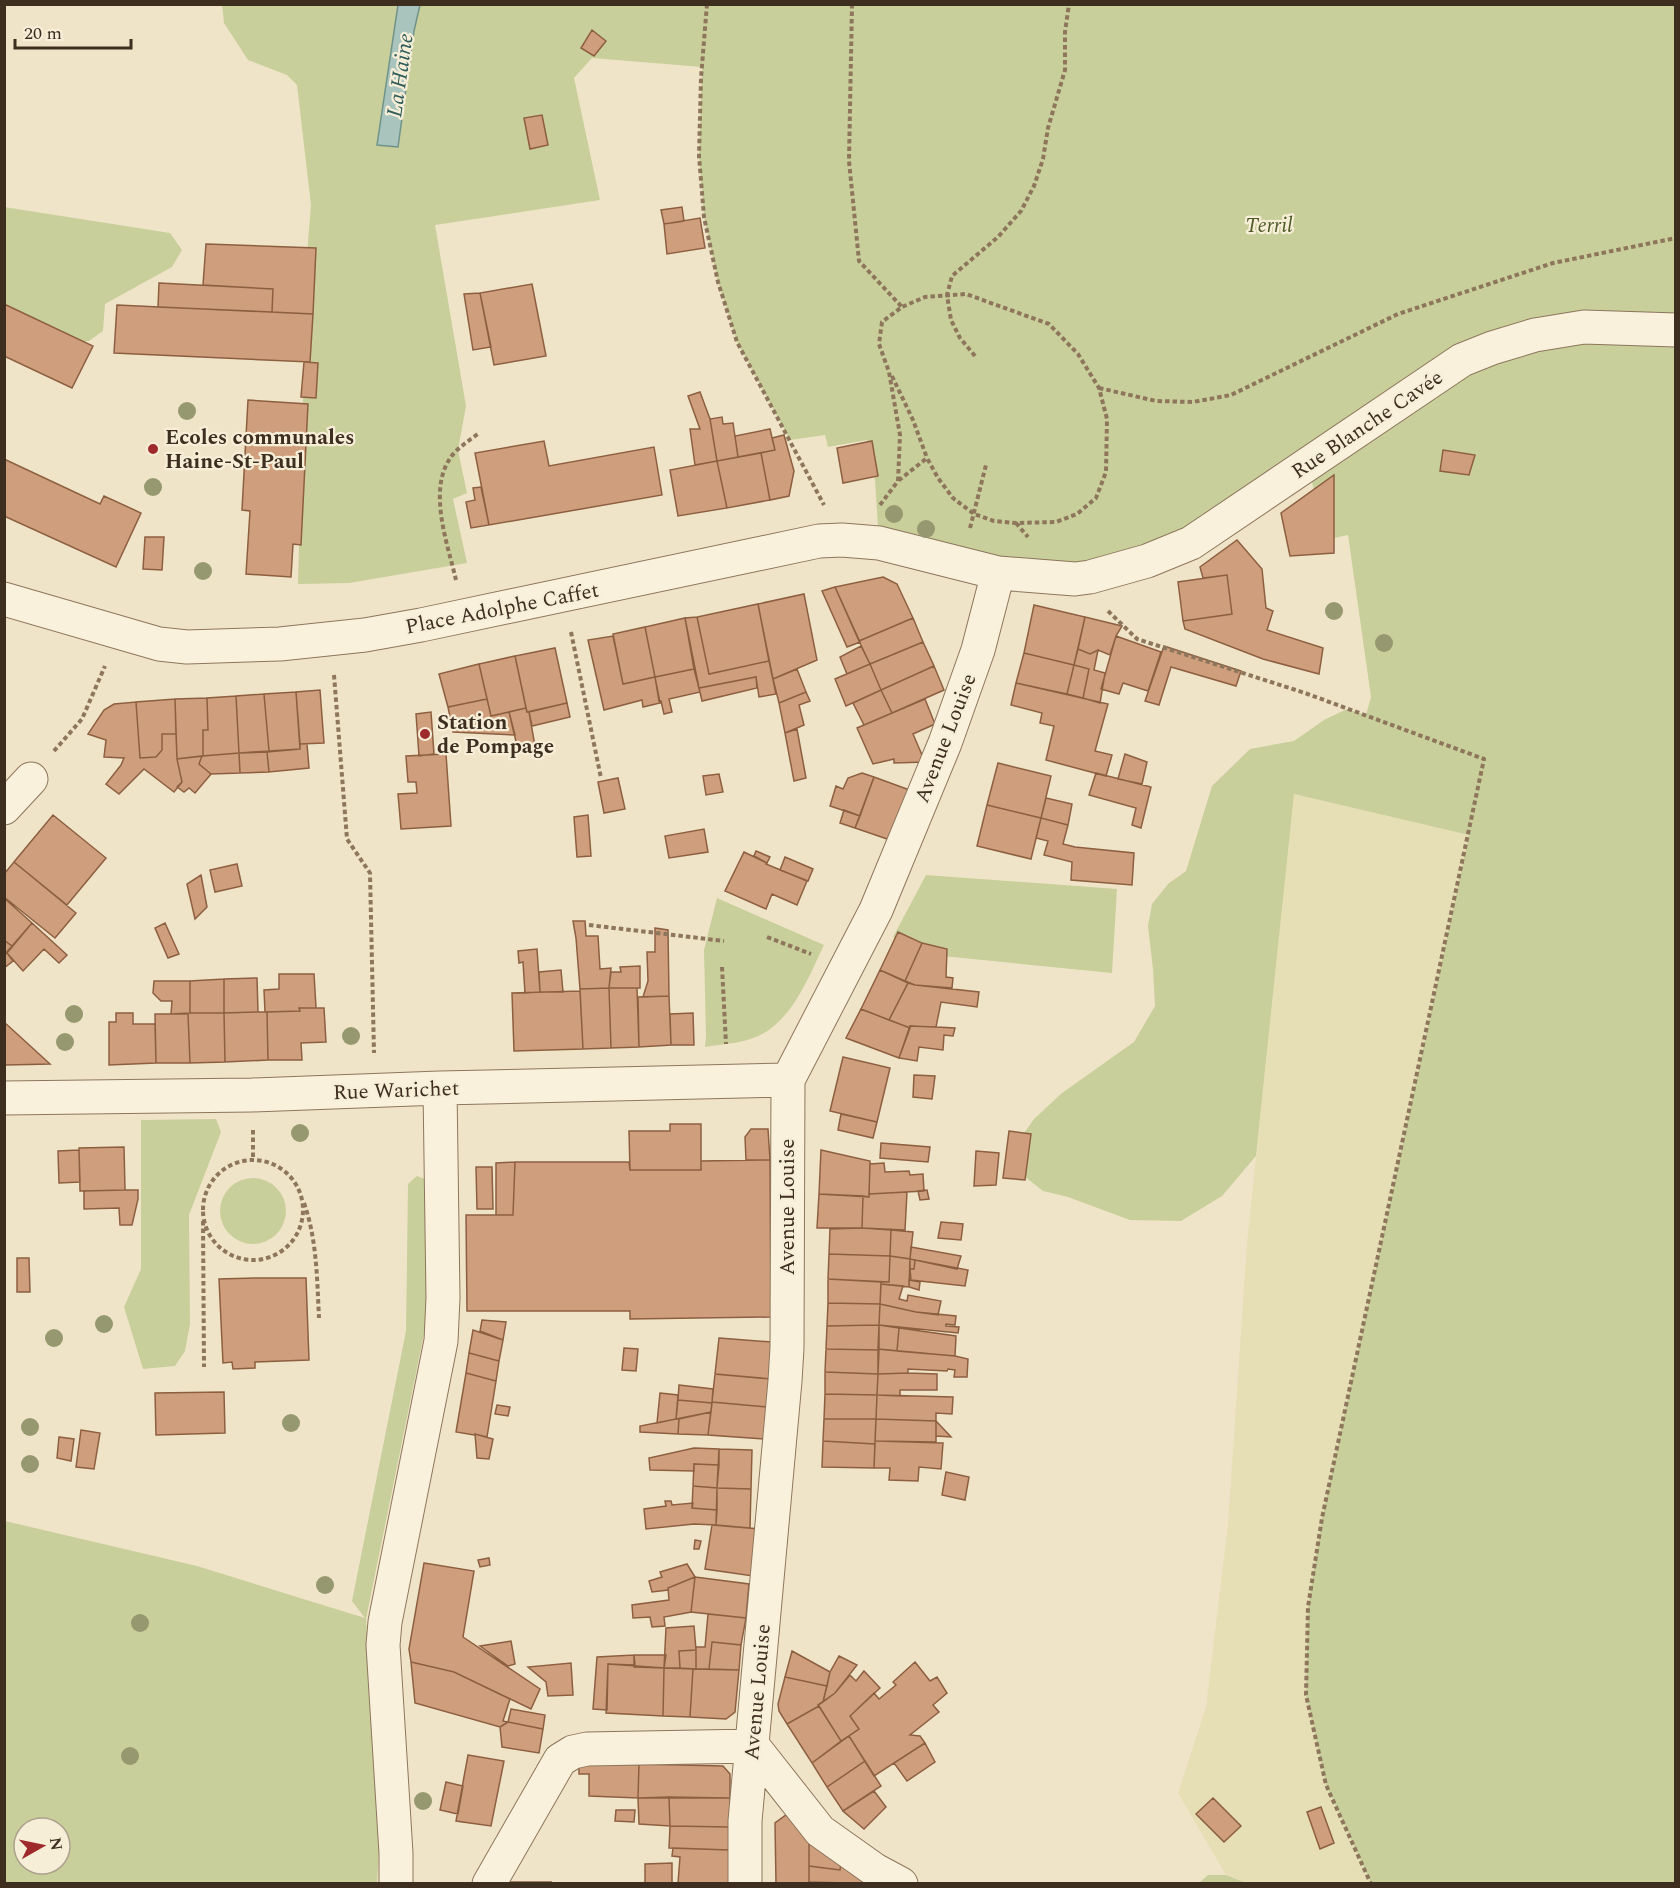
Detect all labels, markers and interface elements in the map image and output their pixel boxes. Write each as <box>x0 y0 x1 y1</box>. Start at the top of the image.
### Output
scale bar <box>15 12 130 50</box>
text: 20 m <box>24 20 62 47</box>
water label: La Haine <box>378 31 423 119</box>
park label: Terril <box>1245 210 1293 242</box>
street label: Rue Blanche Cavée <box>1285 362 1450 488</box>
place label: Ecoles communales Haine-St-Paul <box>165 422 354 478</box>
marker: Ecoles communales Haine-St-Paul <box>146 442 160 456</box>
street label: Place Adolphe Caffet <box>403 575 602 643</box>
street label: Avenue Louise <box>906 669 985 808</box>
place label: Station de Pompage <box>437 707 554 763</box>
marker: Station de Pompage <box>418 727 432 741</box>
street label: Rue Warichet <box>332 1073 460 1109</box>
street label: Avenue Louise <box>772 1139 804 1275</box>
street label: Avenue Louise <box>736 1623 780 1762</box>
north arrow <box>12 1816 72 1876</box>
text: N <box>43 1835 69 1852</box>

